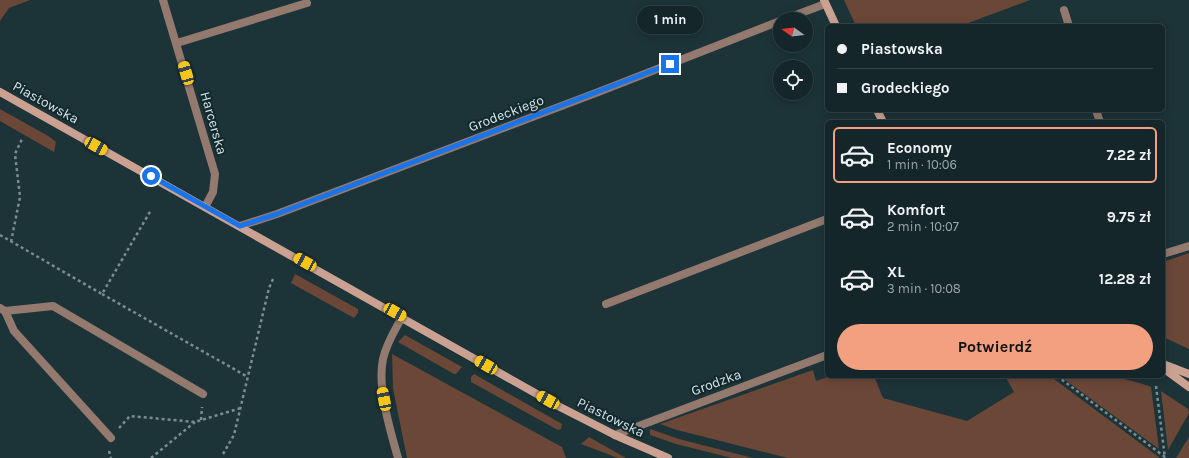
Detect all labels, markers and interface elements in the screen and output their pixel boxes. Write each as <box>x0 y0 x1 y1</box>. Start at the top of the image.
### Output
callout: 1 min <box>637 6 703 34</box>
text: 1 min <box>654 12 686 27</box>
north arrow <box>773 12 813 52</box>
map controls <box>773 12 813 100</box>
text: Piastowska <box>861 40 943 58</box>
route end <box>661 55 679 73</box>
car <box>177 60 195 86</box>
button: locate <box>773 60 813 100</box>
street label: Piastowska <box>10 77 82 128</box>
text: Grodeckiego <box>861 79 950 97</box>
street label: Harcerska <box>196 90 231 157</box>
street label: Grodeckiego <box>466 91 546 136</box>
car <box>83 135 109 157</box>
icon: car <box>839 137 875 173</box>
text: Economy <box>887 139 952 157</box>
text: 7.22 zł <box>1106 146 1151 164</box>
text: 1 min · 10:06 <box>887 157 957 172</box>
route start <box>142 167 160 185</box>
icon: car <box>839 199 875 235</box>
text: Komfort <box>887 201 945 219</box>
text: 9.75 zł <box>1107 208 1151 226</box>
text: 2 min · 10:07 <box>887 219 959 234</box>
car <box>292 251 318 273</box>
icon: car <box>839 261 875 297</box>
text: XL <box>887 263 905 281</box>
text: 12.28 zł <box>1099 270 1151 288</box>
text: 3 min · 10:08 <box>887 281 961 296</box>
car <box>382 301 408 323</box>
button: Potwierdź <box>837 324 1153 370</box>
car <box>473 354 499 376</box>
street label: Grodzka <box>689 366 744 399</box>
car <box>376 386 392 412</box>
car <box>535 389 561 411</box>
street label: Piastowska <box>574 394 647 441</box>

